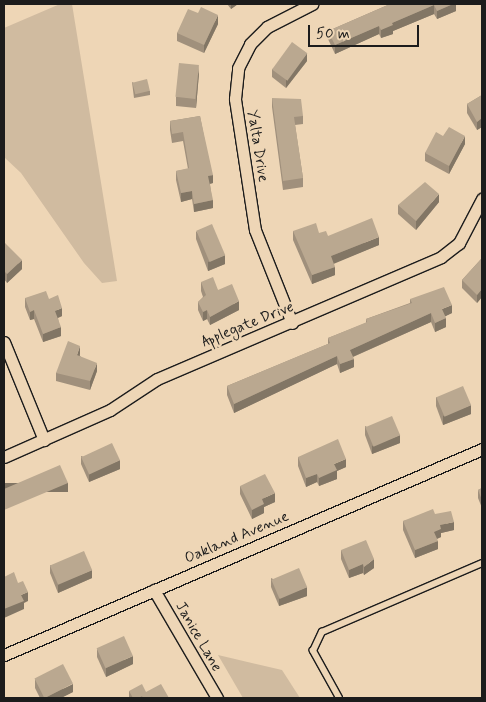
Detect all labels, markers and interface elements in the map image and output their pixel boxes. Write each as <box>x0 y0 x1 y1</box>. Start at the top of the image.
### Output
scale bar <box>311 15 422 47</box>
text: 50 m <box>316 24 350 44</box>
street label: Yalta Drive <box>242 109 272 183</box>
street label: Applegate Drive <box>200 299 296 351</box>
street label: Oakland Avenue <box>184 509 290 567</box>
street label: Janice Lane <box>171 599 225 675</box>

